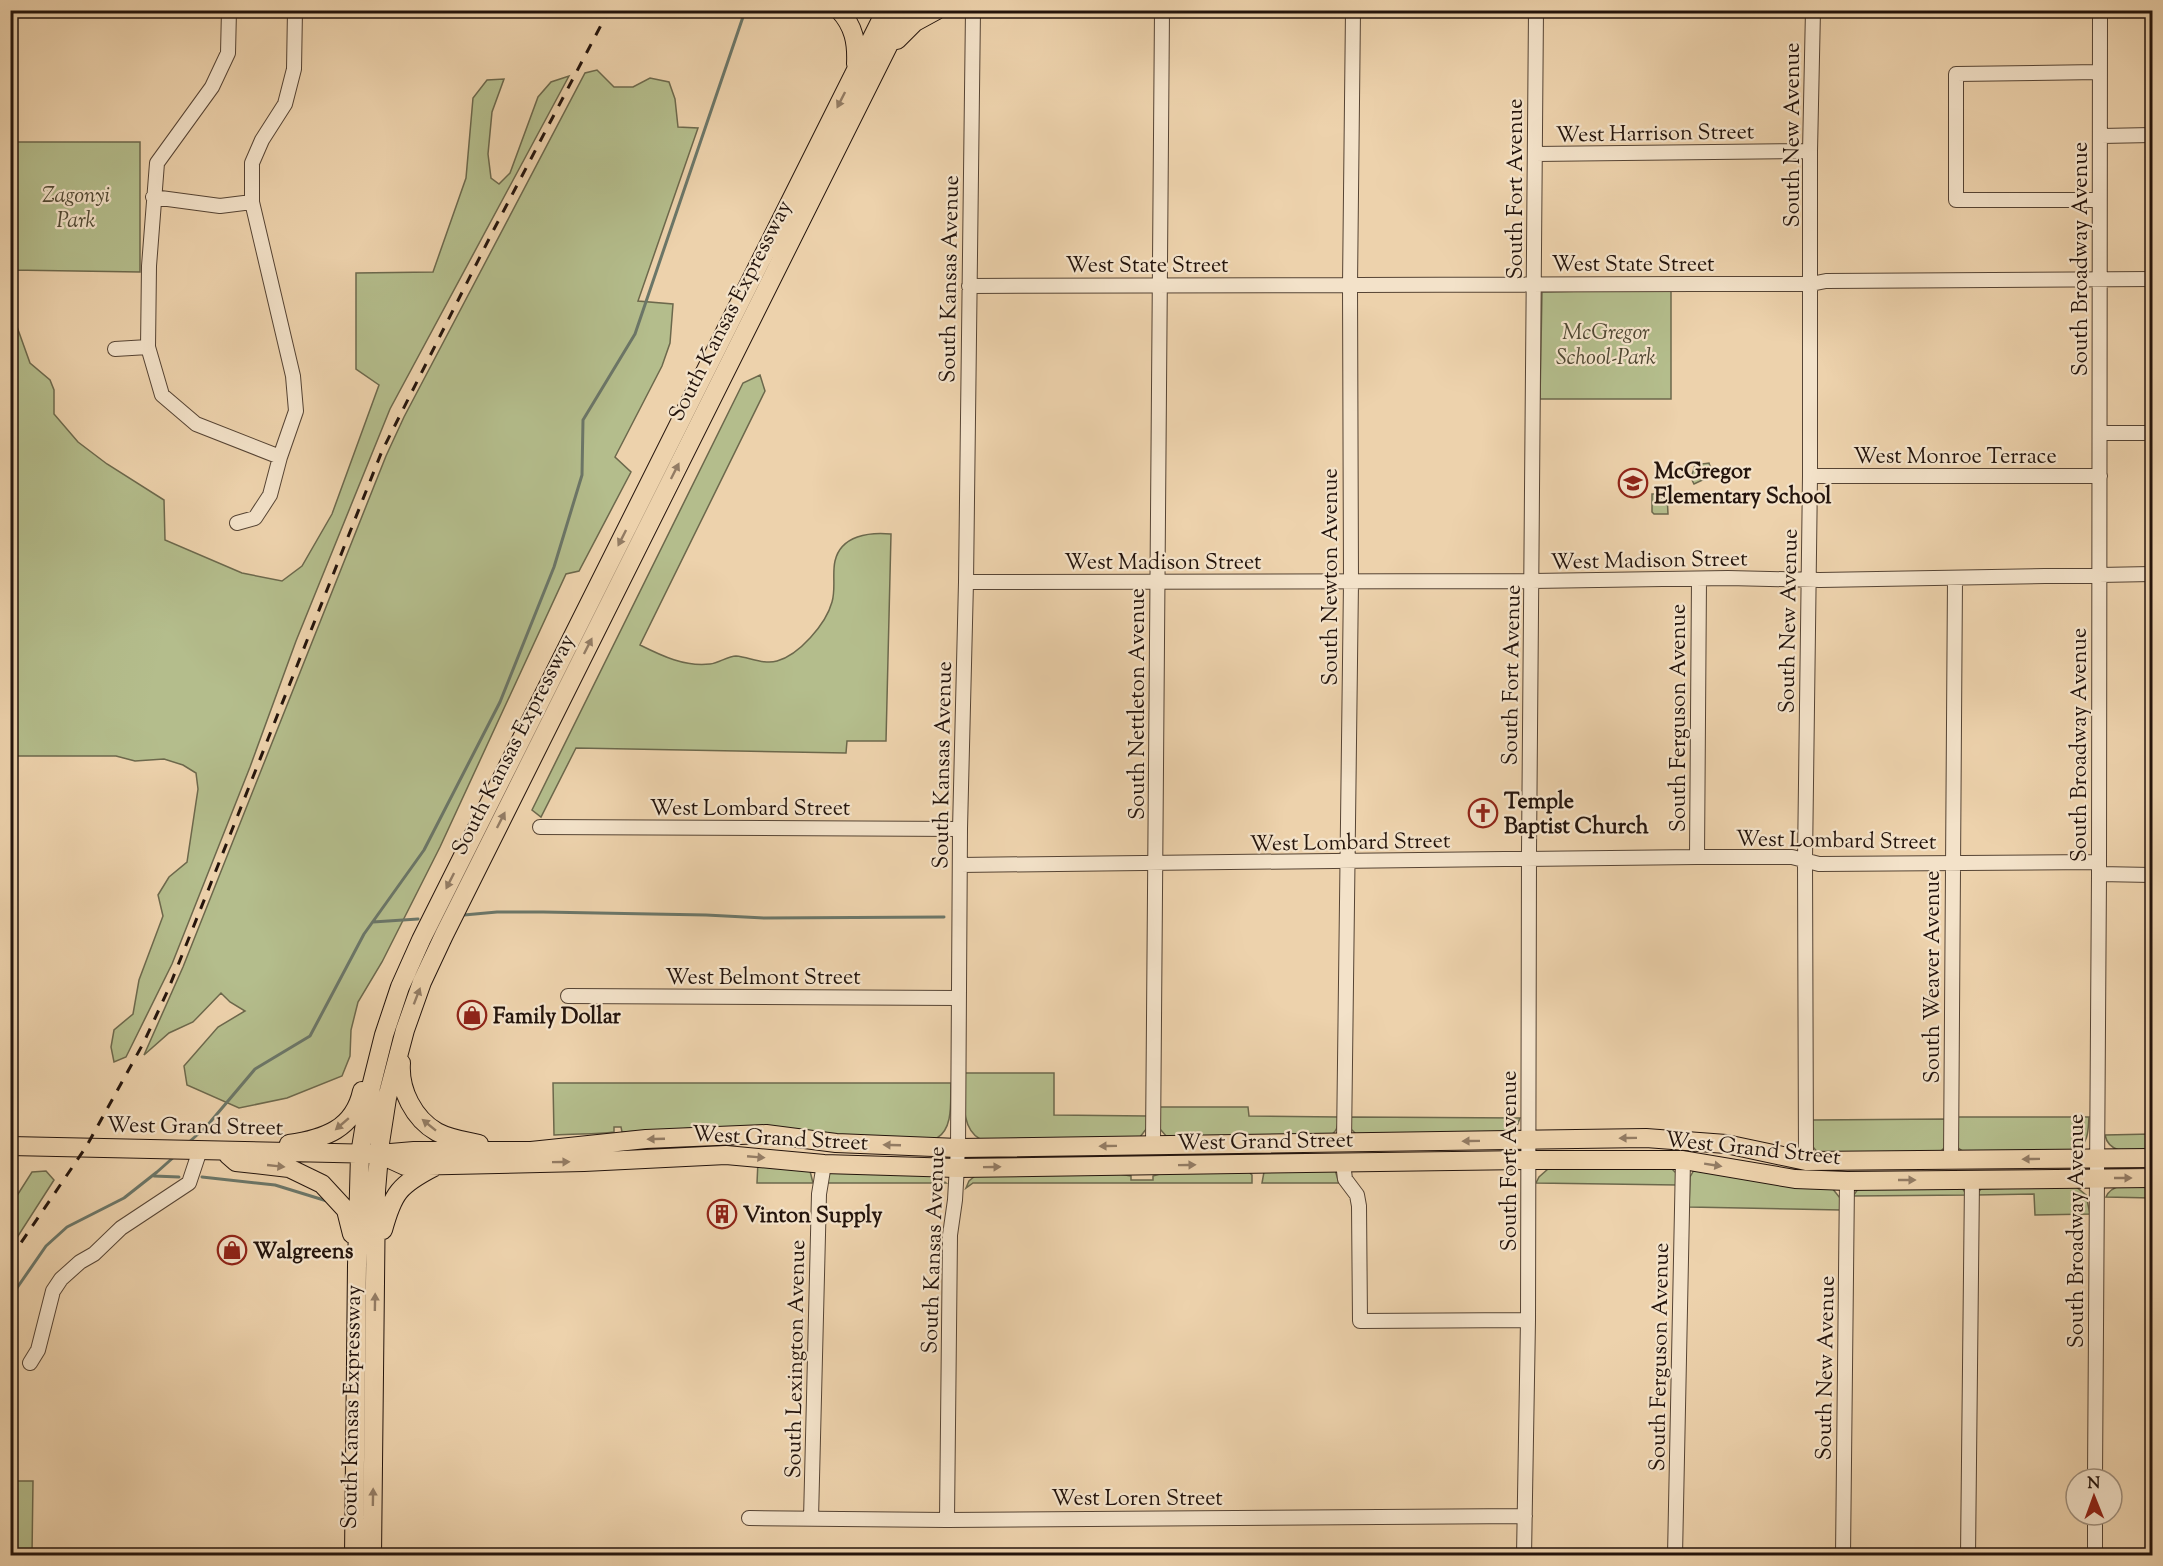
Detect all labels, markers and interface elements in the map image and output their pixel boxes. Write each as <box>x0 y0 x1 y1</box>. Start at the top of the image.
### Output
street label: South New Avenue <box>1778 43 1810 227</box>
one-way arrow <box>836 92 845 109</box>
street label: South Fort Avenue <box>1501 99 1533 279</box>
street label: West Harrison Street <box>1556 117 1755 153</box>
street label: South Broadway Avenue <box>2066 142 2098 376</box>
street label: South Kansas Avenue <box>933 175 969 383</box>
park label: Zagonyi Park <box>42 181 110 238</box>
street label: South Kansas Expressway <box>662 195 801 428</box>
street label: West State Street <box>1551 250 1715 282</box>
street label: West State Street <box>1065 251 1229 283</box>
park label: McGregor School-Park <box>1556 318 1656 375</box>
street label: West Monroe Terrace <box>1853 442 2057 474</box>
place label: McGregor Elementary School <box>1654 457 1832 514</box>
one-way arrow <box>670 462 680 480</box>
school or university icon: McGregor Elementary School <box>1617 467 1649 499</box>
street label: South Newton Avenue <box>1316 468 1348 686</box>
street label: South New Avenue <box>1772 528 1808 714</box>
one-way arrow <box>617 529 627 546</box>
street label: West Madison Street <box>1550 544 1748 580</box>
street label: West Madison Street <box>1064 548 1262 580</box>
street label: South Fort Avenue <box>1495 584 1531 766</box>
street label: South Nettleton Avenue <box>1123 588 1155 820</box>
street label: South Ferguson Avenue <box>1664 604 1696 832</box>
street label: South Broadway Avenue <box>2065 628 2097 862</box>
street label: South Kansas Expressway <box>445 629 584 862</box>
one-way arrow <box>584 637 593 654</box>
street label: South Kansas Avenue <box>926 661 962 869</box>
place label: Temple Baptist Church <box>1504 787 1649 844</box>
street label: West Lombard Street <box>650 794 851 826</box>
church icon: Temple Baptist Church <box>1467 797 1499 829</box>
one-way arrow <box>496 811 506 828</box>
street label: West Lombard Street <box>1735 824 1937 860</box>
street label: West Lombard Street <box>1249 826 1451 862</box>
street label: South Weaver Avenue <box>1918 871 1950 1083</box>
one-way arrow <box>446 873 455 890</box>
street label: West Belmont Street <box>665 963 861 995</box>
one-way arrow <box>412 987 422 1005</box>
shop icon: Family Dollar <box>456 999 488 1031</box>
place label: Family Dollar <box>493 1002 621 1034</box>
street label: South Fort Avenue <box>1495 1071 1527 1251</box>
street label: West Grand Street <box>106 1110 284 1146</box>
street label: South Broadway Avenue <box>2062 1114 2094 1348</box>
one-way arrow <box>335 1117 350 1130</box>
street label: West Grand Street <box>691 1119 869 1161</box>
one-way arrow <box>422 1120 437 1132</box>
street label: West Grand Street <box>1177 1125 1354 1161</box>
street label: West Grand Street <box>1663 1125 1843 1175</box>
one-way arrow <box>646 1134 665 1143</box>
one-way arrow <box>1618 1134 1637 1143</box>
one-way arrow <box>1461 1137 1480 1146</box>
one-way arrow <box>882 1141 901 1150</box>
one-way arrow <box>1098 1141 1117 1151</box>
street label: South Kansas Avenue <box>915 1146 955 1354</box>
one-way arrow <box>746 1152 765 1162</box>
one-way arrow <box>2022 1154 2041 1164</box>
one-way arrow <box>552 1158 571 1167</box>
one-way arrow <box>1178 1160 1197 1170</box>
one-way arrow <box>1704 1161 1723 1170</box>
one-way arrow <box>266 1162 285 1171</box>
one-way arrow <box>983 1162 1002 1172</box>
one-way arrow <box>2114 1173 2133 1183</box>
one-way arrow <box>1898 1175 1917 1185</box>
building icon: Vinton Supply <box>706 1198 738 1230</box>
place label: Vinton Supply <box>743 1201 883 1233</box>
shop icon: Walgreens <box>216 1234 248 1266</box>
place label: Walgreens <box>253 1237 354 1269</box>
street label: South Lexington Avenue <box>779 1239 815 1479</box>
street label: South Ferguson Avenue <box>1643 1242 1679 1472</box>
street label: South New Avenue <box>1809 1275 1845 1461</box>
street label: South Kansas Expressway <box>335 1284 371 1530</box>
one-way arrow <box>370 1293 380 1312</box>
north arrow <box>2064 1467 2124 1527</box>
text: N <box>2087 1473 2101 1496</box>
street label: West Loren Street <box>1051 1484 1223 1516</box>
one-way arrow <box>368 1488 378 1507</box>

